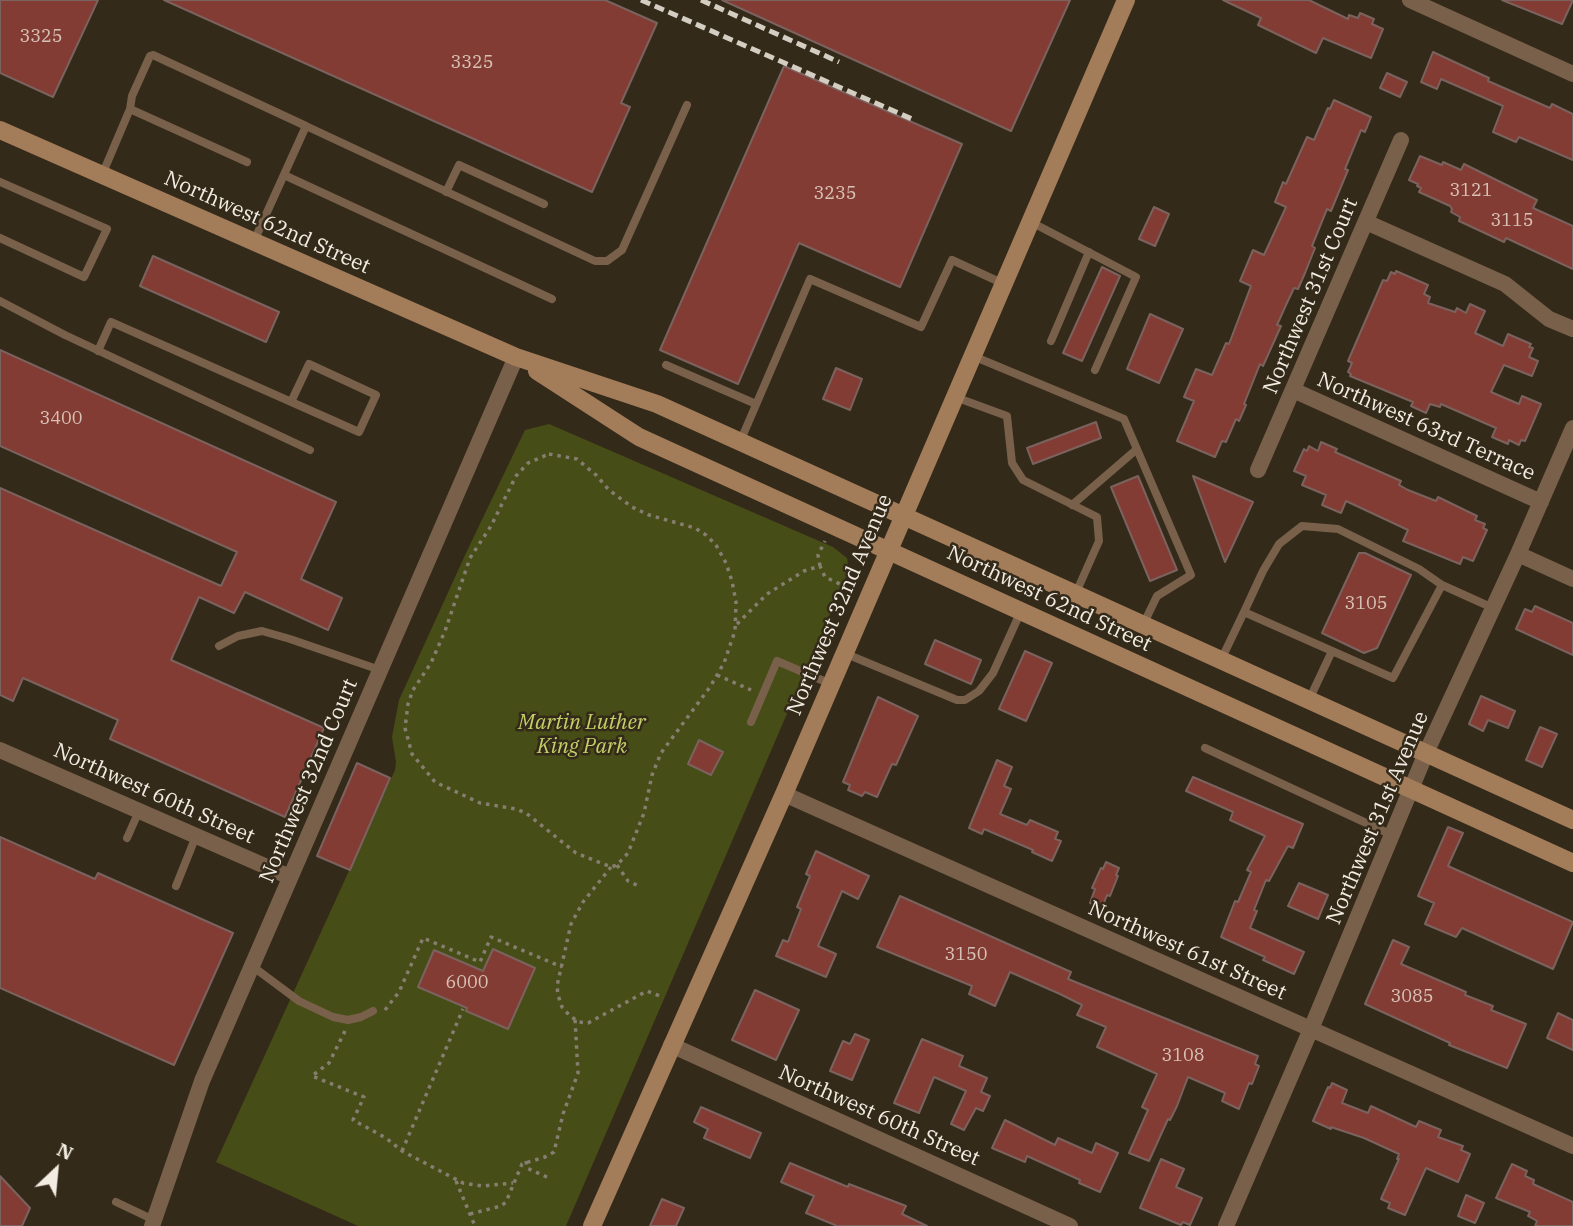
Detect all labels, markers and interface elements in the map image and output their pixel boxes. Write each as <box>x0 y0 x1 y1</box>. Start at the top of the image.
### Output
house number: 3325 <box>19 26 63 48</box>
house number: 3325 <box>450 52 494 74</box>
street label: Northwest 62nd Street <box>160 166 374 280</box>
house number: 3121 <box>1449 180 1493 202</box>
house number: 3235 <box>813 183 857 205</box>
street label: Northwest 31st Court <box>1258 194 1364 398</box>
house number: 3115 <box>1490 210 1534 232</box>
street label: Northwest 63rd Terrace <box>1313 368 1539 486</box>
house number: 3400 <box>39 408 83 430</box>
street label: Northwest 32nd Avenue <box>782 491 898 719</box>
street label: Northwest 62nd Street <box>943 540 1155 658</box>
house number: 3105 <box>1344 593 1388 615</box>
street label: Northwest 32nd Court <box>255 675 363 887</box>
street label: Northwest 31st Avenue <box>1322 708 1434 928</box>
park label: Martin Luther King Park <box>518 710 646 760</box>
street label: Northwest 60th Street <box>50 738 258 850</box>
street label: Northwest 61st Street <box>1084 896 1290 1006</box>
house number: 3150 <box>944 944 988 966</box>
house number: 6000 <box>445 972 489 994</box>
house number: 3085 <box>1390 986 1434 1008</box>
house number: 3108 <box>1161 1045 1205 1067</box>
street label: Northwest 60th Street <box>775 1060 983 1172</box>
north arrow <box>21 1135 91 1205</box>
text: N <box>53 1137 77 1165</box>

